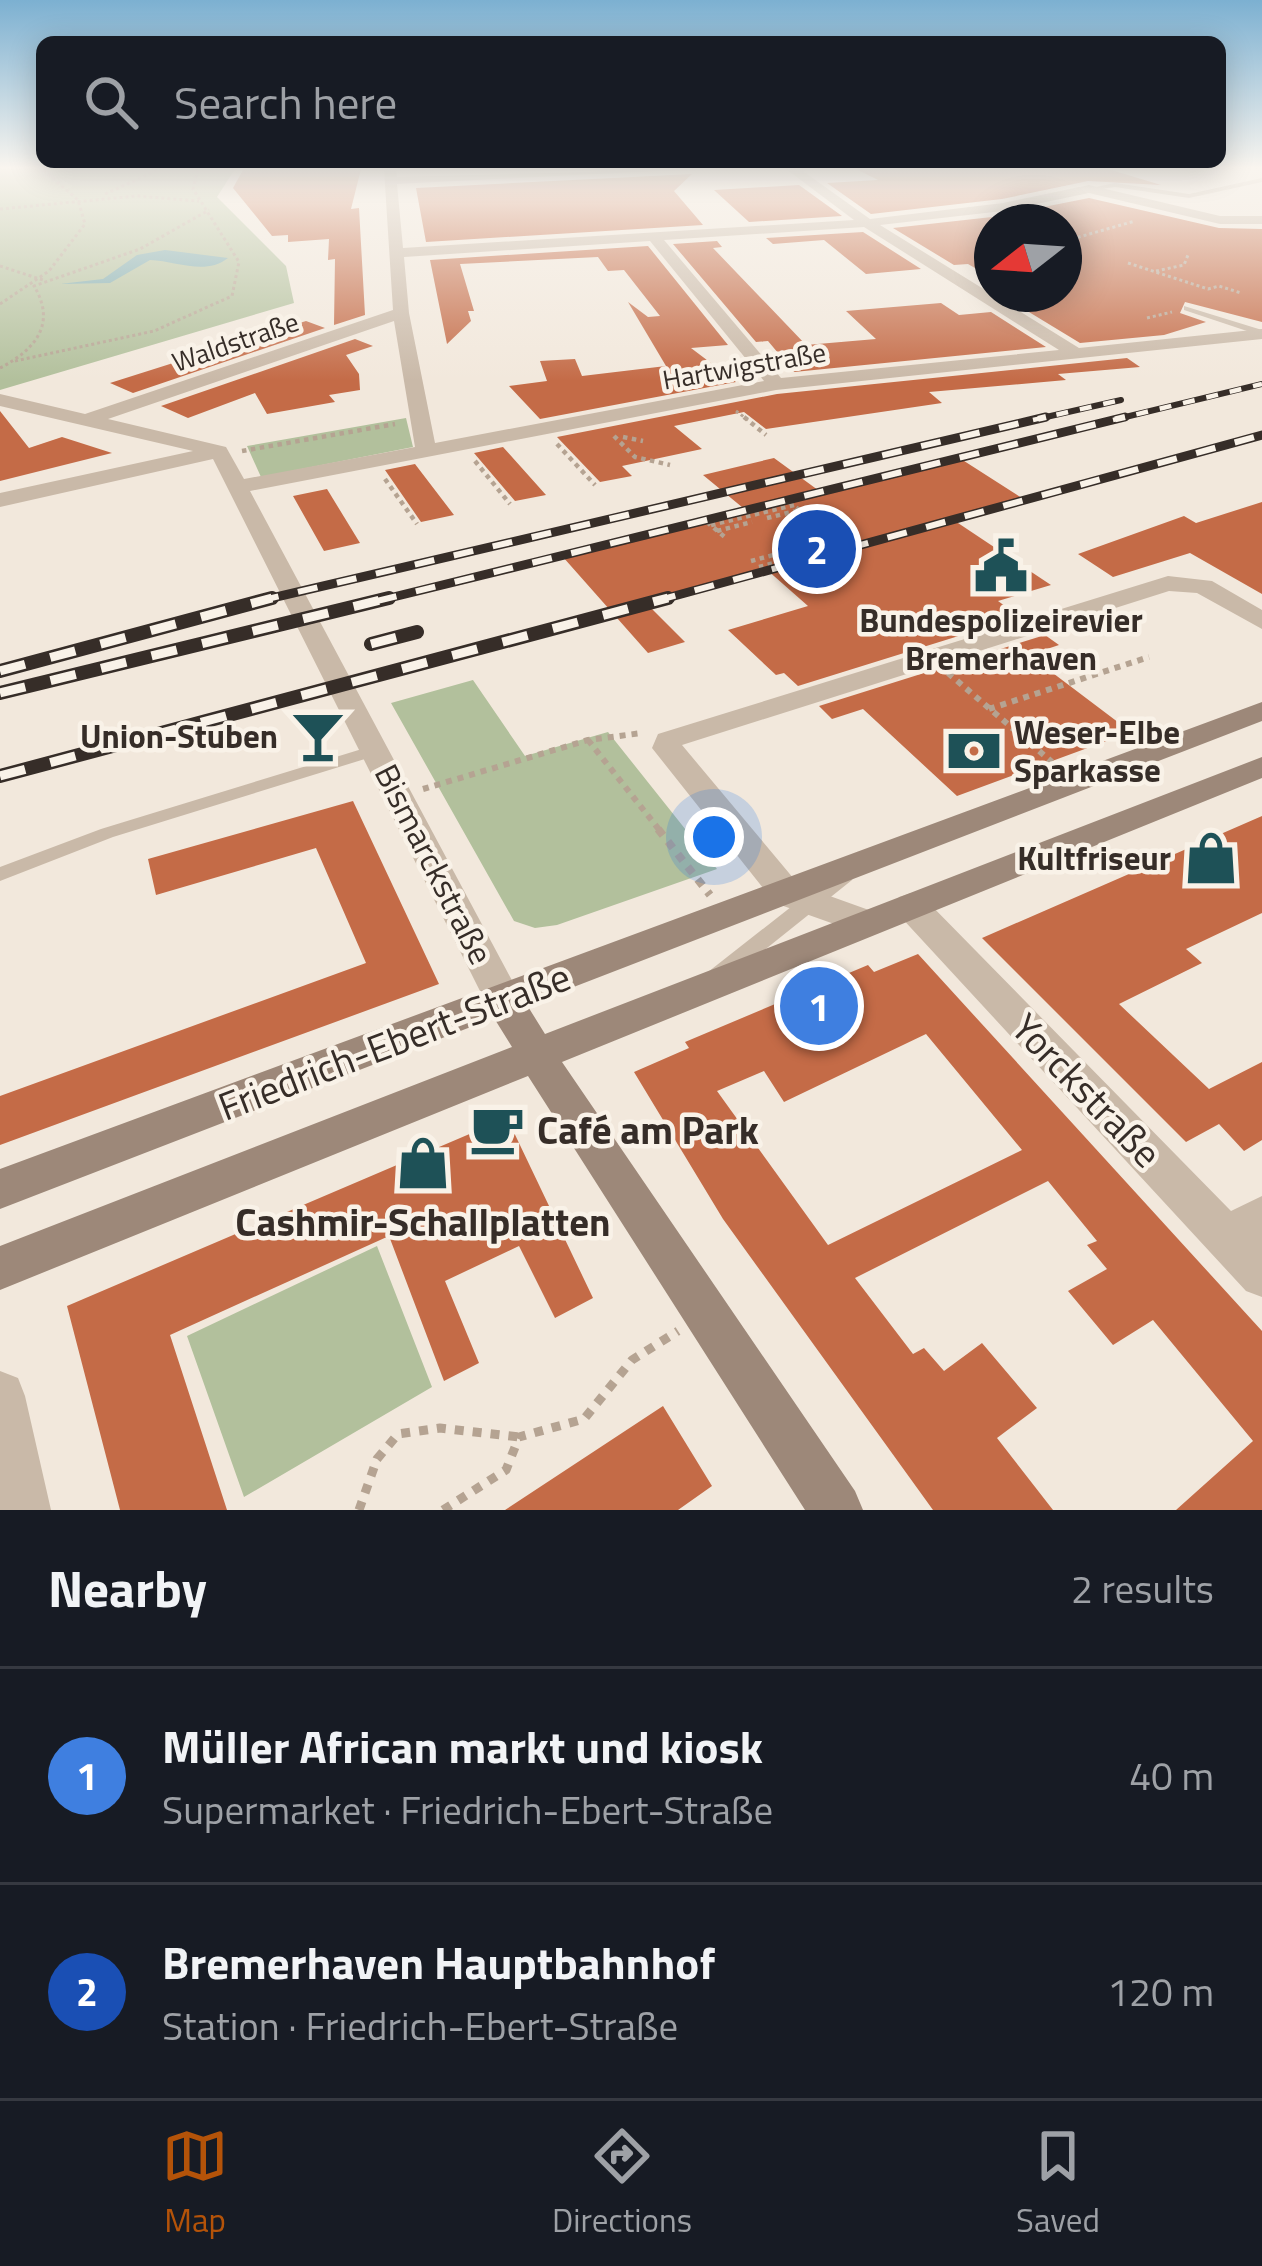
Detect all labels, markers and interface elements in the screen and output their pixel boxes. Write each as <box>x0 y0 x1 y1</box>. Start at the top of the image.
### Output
search box <box>36 36 1226 168</box>
text: Search here <box>174 68 397 136</box>
icon: search <box>78 69 144 135</box>
north arrow <box>974 204 1082 312</box>
street label: Waldstraße <box>166 300 304 382</box>
street label: Hartwigstraße <box>659 330 829 400</box>
pin: 2 <box>778 504 856 594</box>
public building icon: Bundespolizeirevier Bremerhaven <box>972 537 1030 595</box>
place label: Bundespolizeirevier Bremerhaven <box>859 595 1143 683</box>
bar icon: Union-Stuben <box>289 707 347 765</box>
place label: Weser-Elbe Sparkasse <box>1014 707 1180 795</box>
place label: Union-Stuben <box>80 711 278 761</box>
bank icon: Weser-Elbe Sparkasse <box>945 722 1003 780</box>
street label: Bismarckstraße <box>362 755 506 973</box>
your location <box>684 807 744 867</box>
shop icon: Kultfriseur <box>1182 829 1240 887</box>
place label: Kultfriseur <box>1017 833 1171 883</box>
street label: Friedrich-Ebert-Straße <box>209 947 579 1135</box>
pin: 1 <box>780 961 858 1051</box>
street label: Yorckstraße <box>998 1000 1176 1180</box>
cafe icon: Café am Park <box>468 1100 526 1158</box>
place label: Café am Park <box>537 1100 759 1159</box>
shop icon: Cashmir-Schallplatten <box>394 1134 452 1192</box>
place label: Cashmir-Schallplatten <box>235 1192 611 1251</box>
text: Nearby <box>48 1549 207 1627</box>
text: 2 results <box>1071 1559 1214 1618</box>
text: Müller African markt und kiosk <box>162 1712 763 1780</box>
text: 1 <box>76 1746 98 1805</box>
text: 40 m <box>1129 1746 1214 1805</box>
text: Supermarket · Friedrich-Ebert-Straße <box>162 1780 773 1839</box>
text: Bremerhaven Hauptbahnhof <box>162 1928 715 1996</box>
text: 2 <box>76 1962 98 2021</box>
text: 120 m <box>1107 1962 1214 2021</box>
text: Station · Friedrich-Ebert-Straße <box>162 1996 678 2055</box>
tab: Map <box>162 2123 228 2245</box>
tab: Directions <box>552 2123 692 2245</box>
tab: Saved <box>1016 2123 1100 2245</box>

